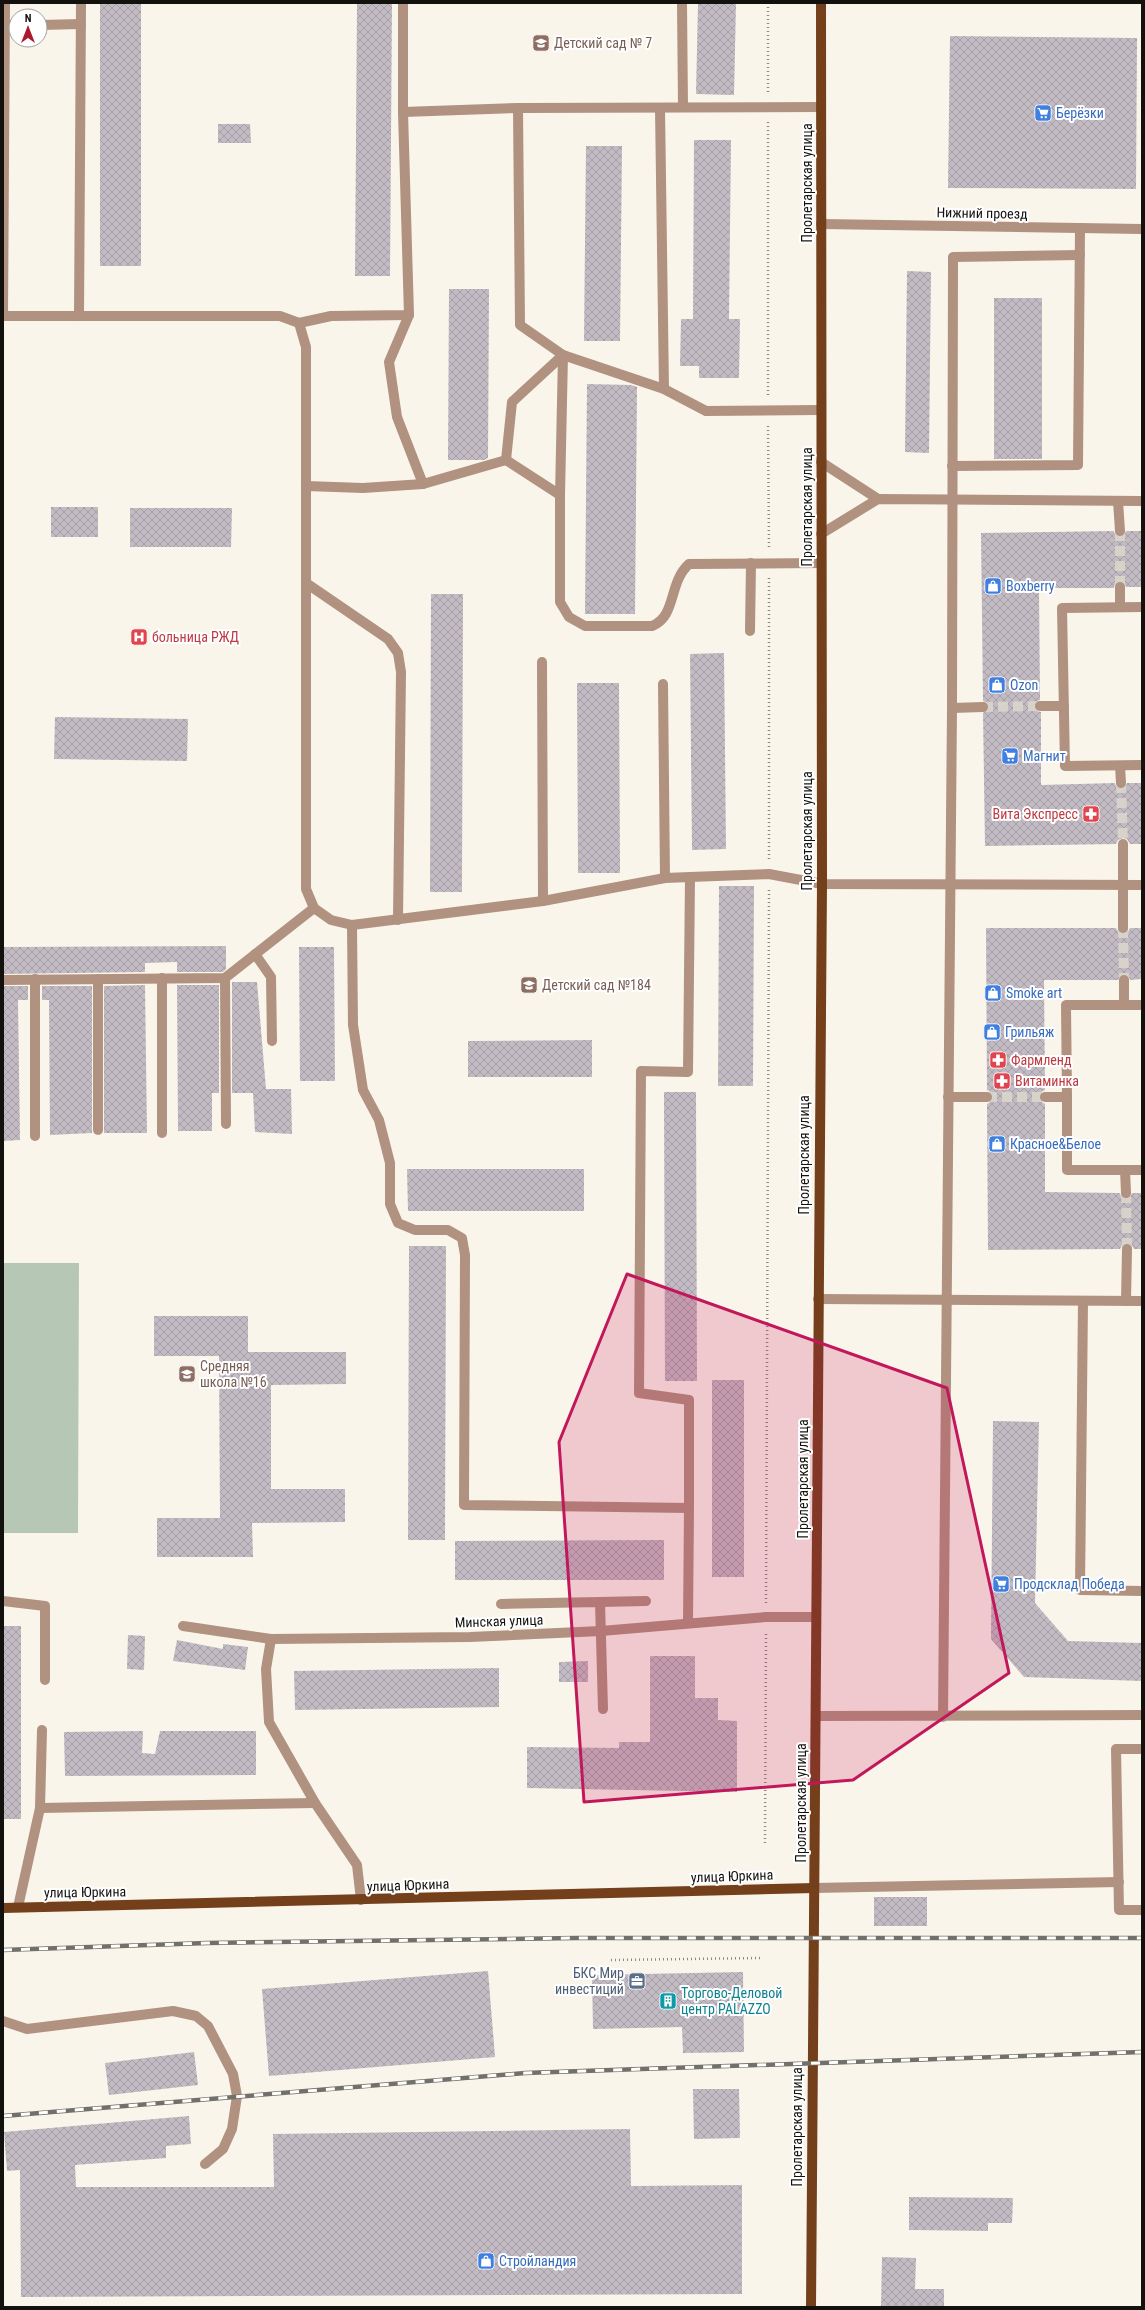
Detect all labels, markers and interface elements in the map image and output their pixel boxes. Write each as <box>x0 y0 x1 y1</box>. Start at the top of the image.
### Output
north arrow <box>8 8 48 48</box>
text: N <box>25 12 32 25</box>
school or university icon: Детский сад № 7 <box>531 33 551 53</box>
place label: Детский сад № 7 <box>554 35 652 51</box>
supermarket icon: Берёзки <box>1033 103 1053 123</box>
place label: Берёзки <box>1056 105 1104 121</box>
street label: Пролетарская улица <box>799 123 815 243</box>
street label: Нижний проезд <box>936 204 1028 222</box>
street label: Пролетарская улица <box>799 447 815 567</box>
shop icon: Boxberry <box>983 576 1003 596</box>
place label: Boxberry <box>1006 578 1055 594</box>
hospital icon: больница РЖД <box>129 627 149 647</box>
place label: больница РЖД <box>152 629 239 645</box>
shop icon: Ozon <box>987 675 1007 695</box>
place label: Ozon <box>1010 677 1038 693</box>
supermarket icon: Магнит <box>1000 746 1020 766</box>
place label: Магнит <box>1023 748 1066 764</box>
street label: Пролетарская улица <box>799 771 815 891</box>
pharmacy icon: Вита Экспресс <box>1081 804 1101 824</box>
place label: Вита Экспресс <box>993 806 1078 822</box>
school or university icon: Детский сад №184 <box>519 975 539 995</box>
place label: Детский сад №184 <box>542 977 651 993</box>
shop icon: Smoke art <box>983 983 1003 1003</box>
place label: Smoke art <box>1006 985 1062 1001</box>
shop icon: Грильяж <box>982 1022 1002 1042</box>
place label: Грильяж <box>1005 1024 1054 1040</box>
pharmacy icon: Фармленд <box>988 1050 1008 1070</box>
place label: Фармленд <box>1011 1052 1072 1068</box>
pharmacy icon: Витаминка <box>992 1071 1012 1091</box>
place label: Витаминка <box>1015 1073 1079 1089</box>
street label: Пролетарская улица <box>796 1095 812 1215</box>
shop icon: Красное&Белое <box>987 1134 1007 1154</box>
place label: Красное&Белое <box>1010 1136 1102 1152</box>
place label: Средняя школа №16 <box>200 1358 267 1390</box>
school or university icon: Средняя школа №16 <box>177 1364 197 1384</box>
street label: Пролетарская улица <box>795 1419 811 1539</box>
supermarket icon: Продсклад Победа <box>991 1574 1011 1594</box>
place label: Продсклад Победа <box>1014 1576 1125 1592</box>
street label: Минская улица <box>454 1611 544 1631</box>
street label: Пролетарская улица <box>793 1743 809 1863</box>
street label: улица Юркина <box>691 1867 773 1885</box>
street label: улица Юркина <box>367 1876 449 1894</box>
street label: улица Юркина <box>44 1883 126 1901</box>
place label: БКС Мир инвестиций <box>555 1965 624 1997</box>
office icon: БКС Мир инвестиций <box>627 1971 647 1991</box>
place label: Торгово-Деловой центр PALAZZO <box>681 1985 782 2017</box>
building icon: Торгово-Деловой центр PALAZZO <box>658 1991 678 2011</box>
street label: Пролетарская улица <box>789 2067 805 2187</box>
shop icon: Стройландия <box>476 2251 496 2271</box>
place label: Стройландия <box>499 2253 576 2269</box>

